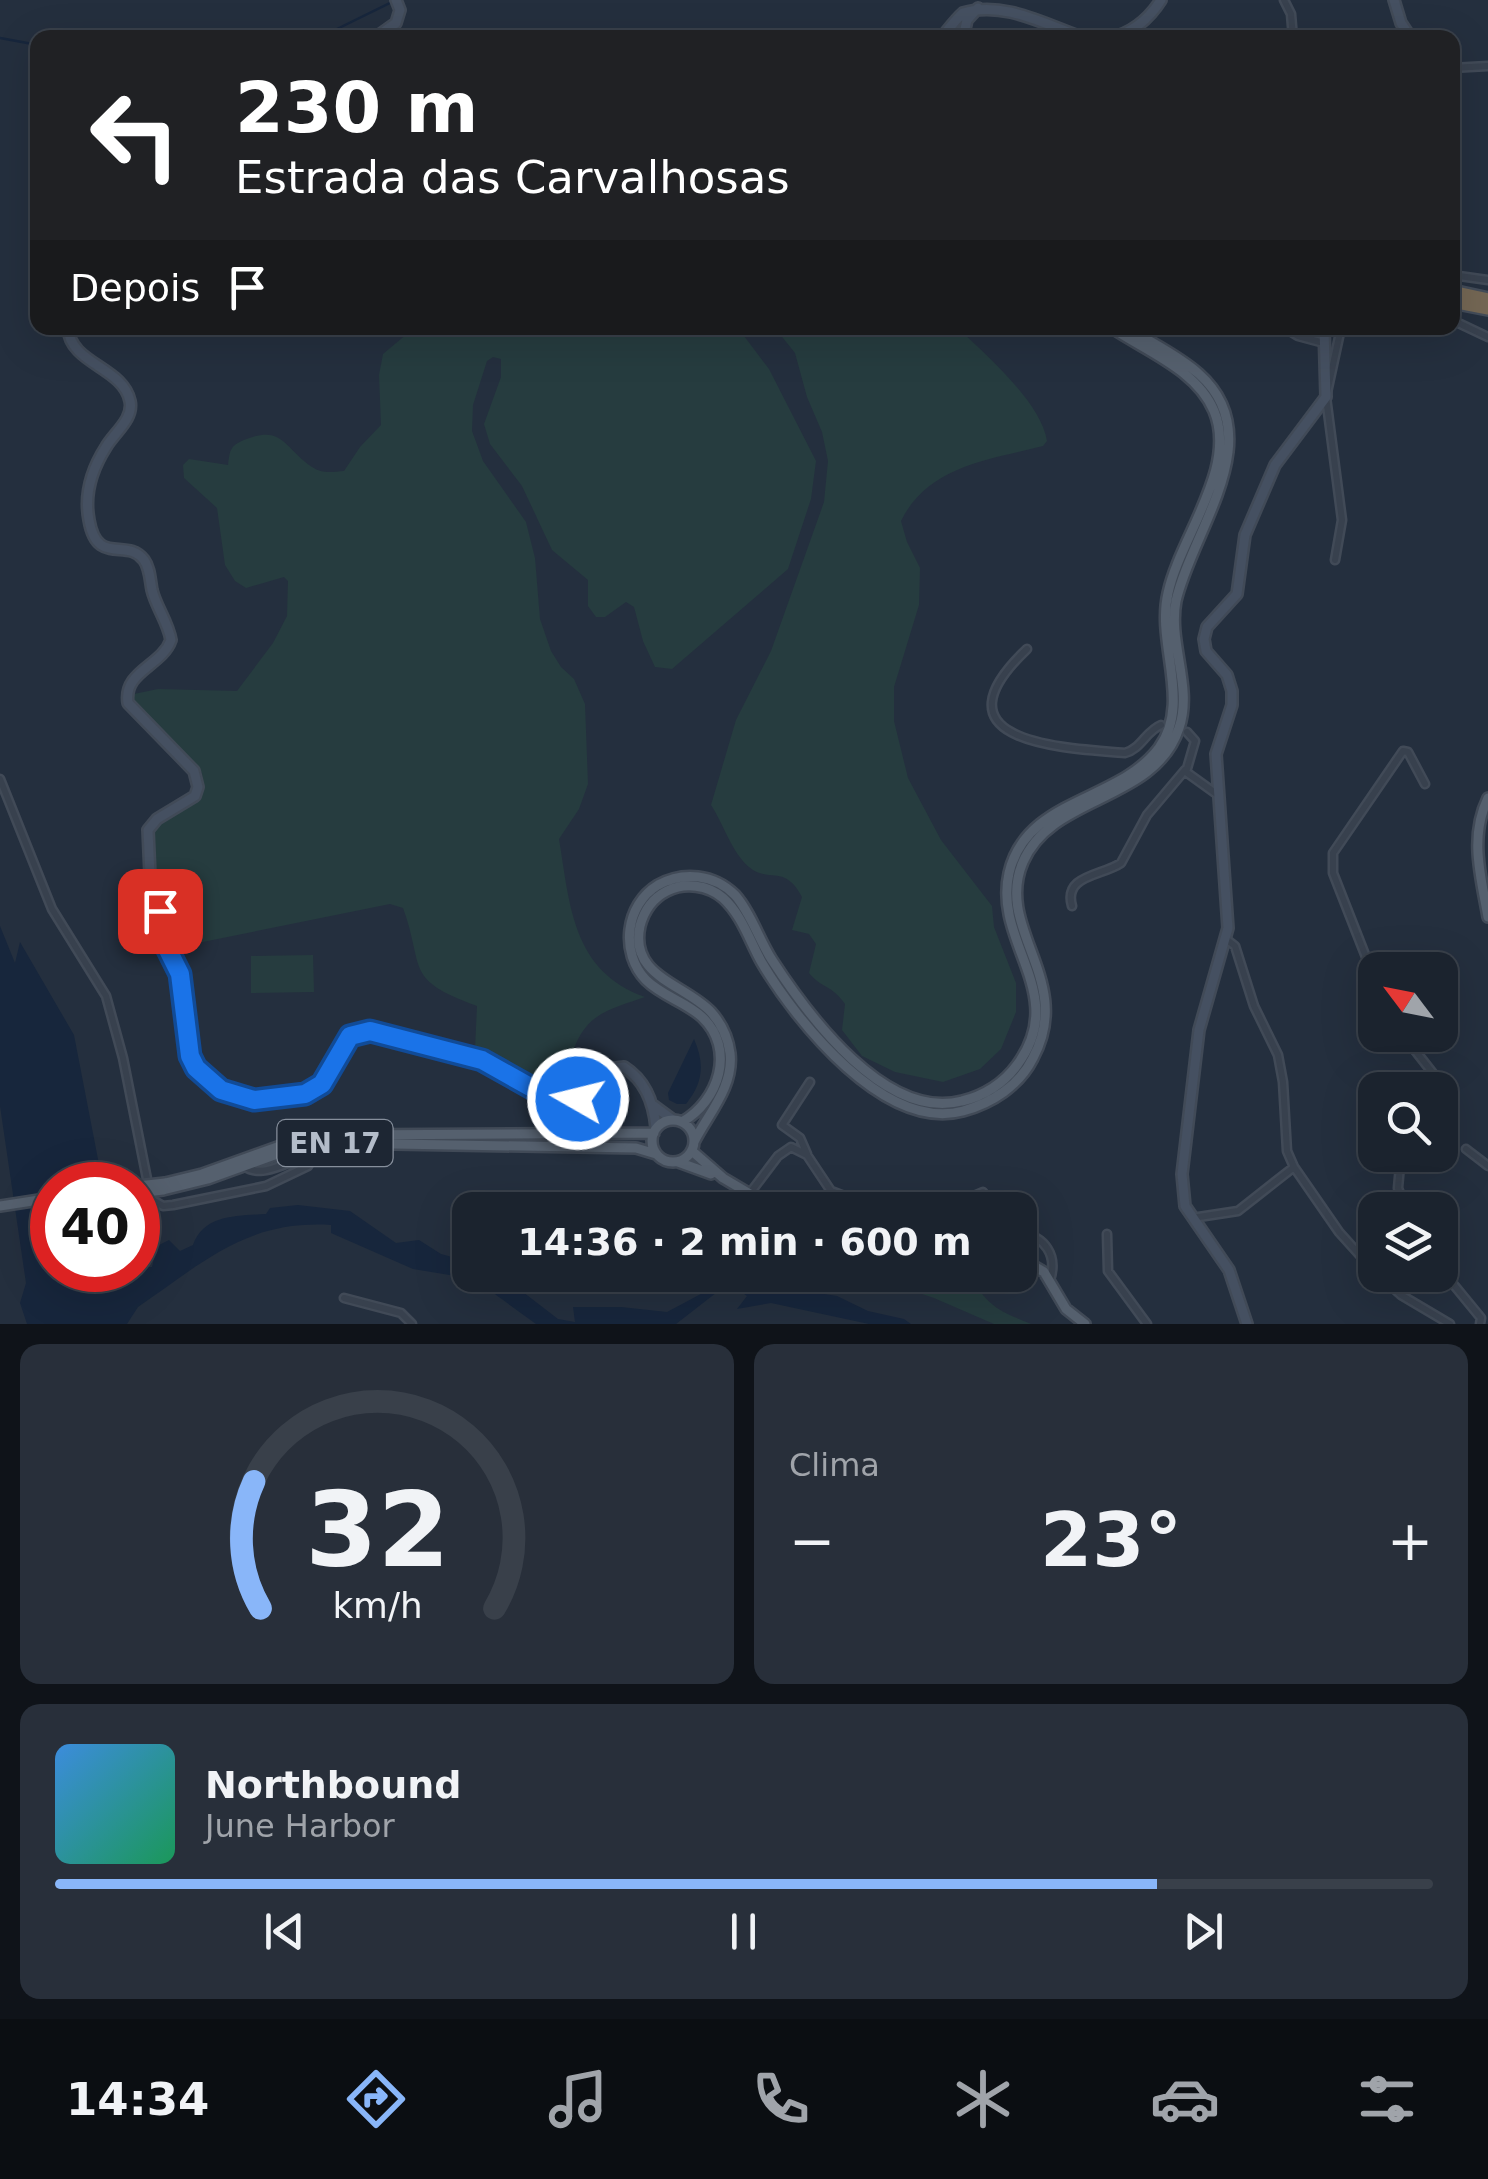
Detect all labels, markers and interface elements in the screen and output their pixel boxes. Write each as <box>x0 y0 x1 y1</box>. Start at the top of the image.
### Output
text: 230 m <box>235 67 478 149</box>
icon: left <box>70 70 200 200</box>
text: Estrada das Carvalhosas <box>235 151 790 204</box>
icon: arrive <box>220 260 275 315</box>
text: Depois <box>70 266 200 310</box>
pin <box>118 869 203 954</box>
icon: arrive <box>133 884 188 939</box>
north arrow <box>1358 952 1458 1052</box>
map controls <box>1358 952 1458 1292</box>
position arrow <box>526 1047 630 1151</box>
button: search <box>1358 1072 1458 1172</box>
road number: EN 17 <box>278 1120 392 1166</box>
speed limit sign: 40 <box>30 1162 160 1292</box>
button: layers <box>1358 1192 1458 1292</box>
text: 14:36 · 2 min · 600 m <box>517 1220 972 1264</box>
text: Clima <box>789 1446 880 1484</box>
text: 32 <box>305 1469 449 1591</box>
text: 23° <box>1040 1496 1182 1584</box>
text: − <box>789 1509 835 1573</box>
text: + <box>1387 1509 1433 1573</box>
text: km/h <box>332 1585 422 1626</box>
text: Northbound <box>205 1763 461 1807</box>
text: June Harbor <box>205 1807 395 1845</box>
icon: previous <box>257 1904 312 1959</box>
icon: pause <box>716 1904 771 1959</box>
icon: next <box>1176 1904 1231 1959</box>
icon: directions <box>341 2064 411 2134</box>
icon: music <box>543 2064 613 2134</box>
icon: phone <box>746 2064 816 2134</box>
icon: climate <box>948 2064 1018 2134</box>
icon: car <box>1150 2064 1220 2134</box>
icon: filters <box>1352 2064 1422 2134</box>
text: 14:34 <box>66 2073 209 2126</box>

